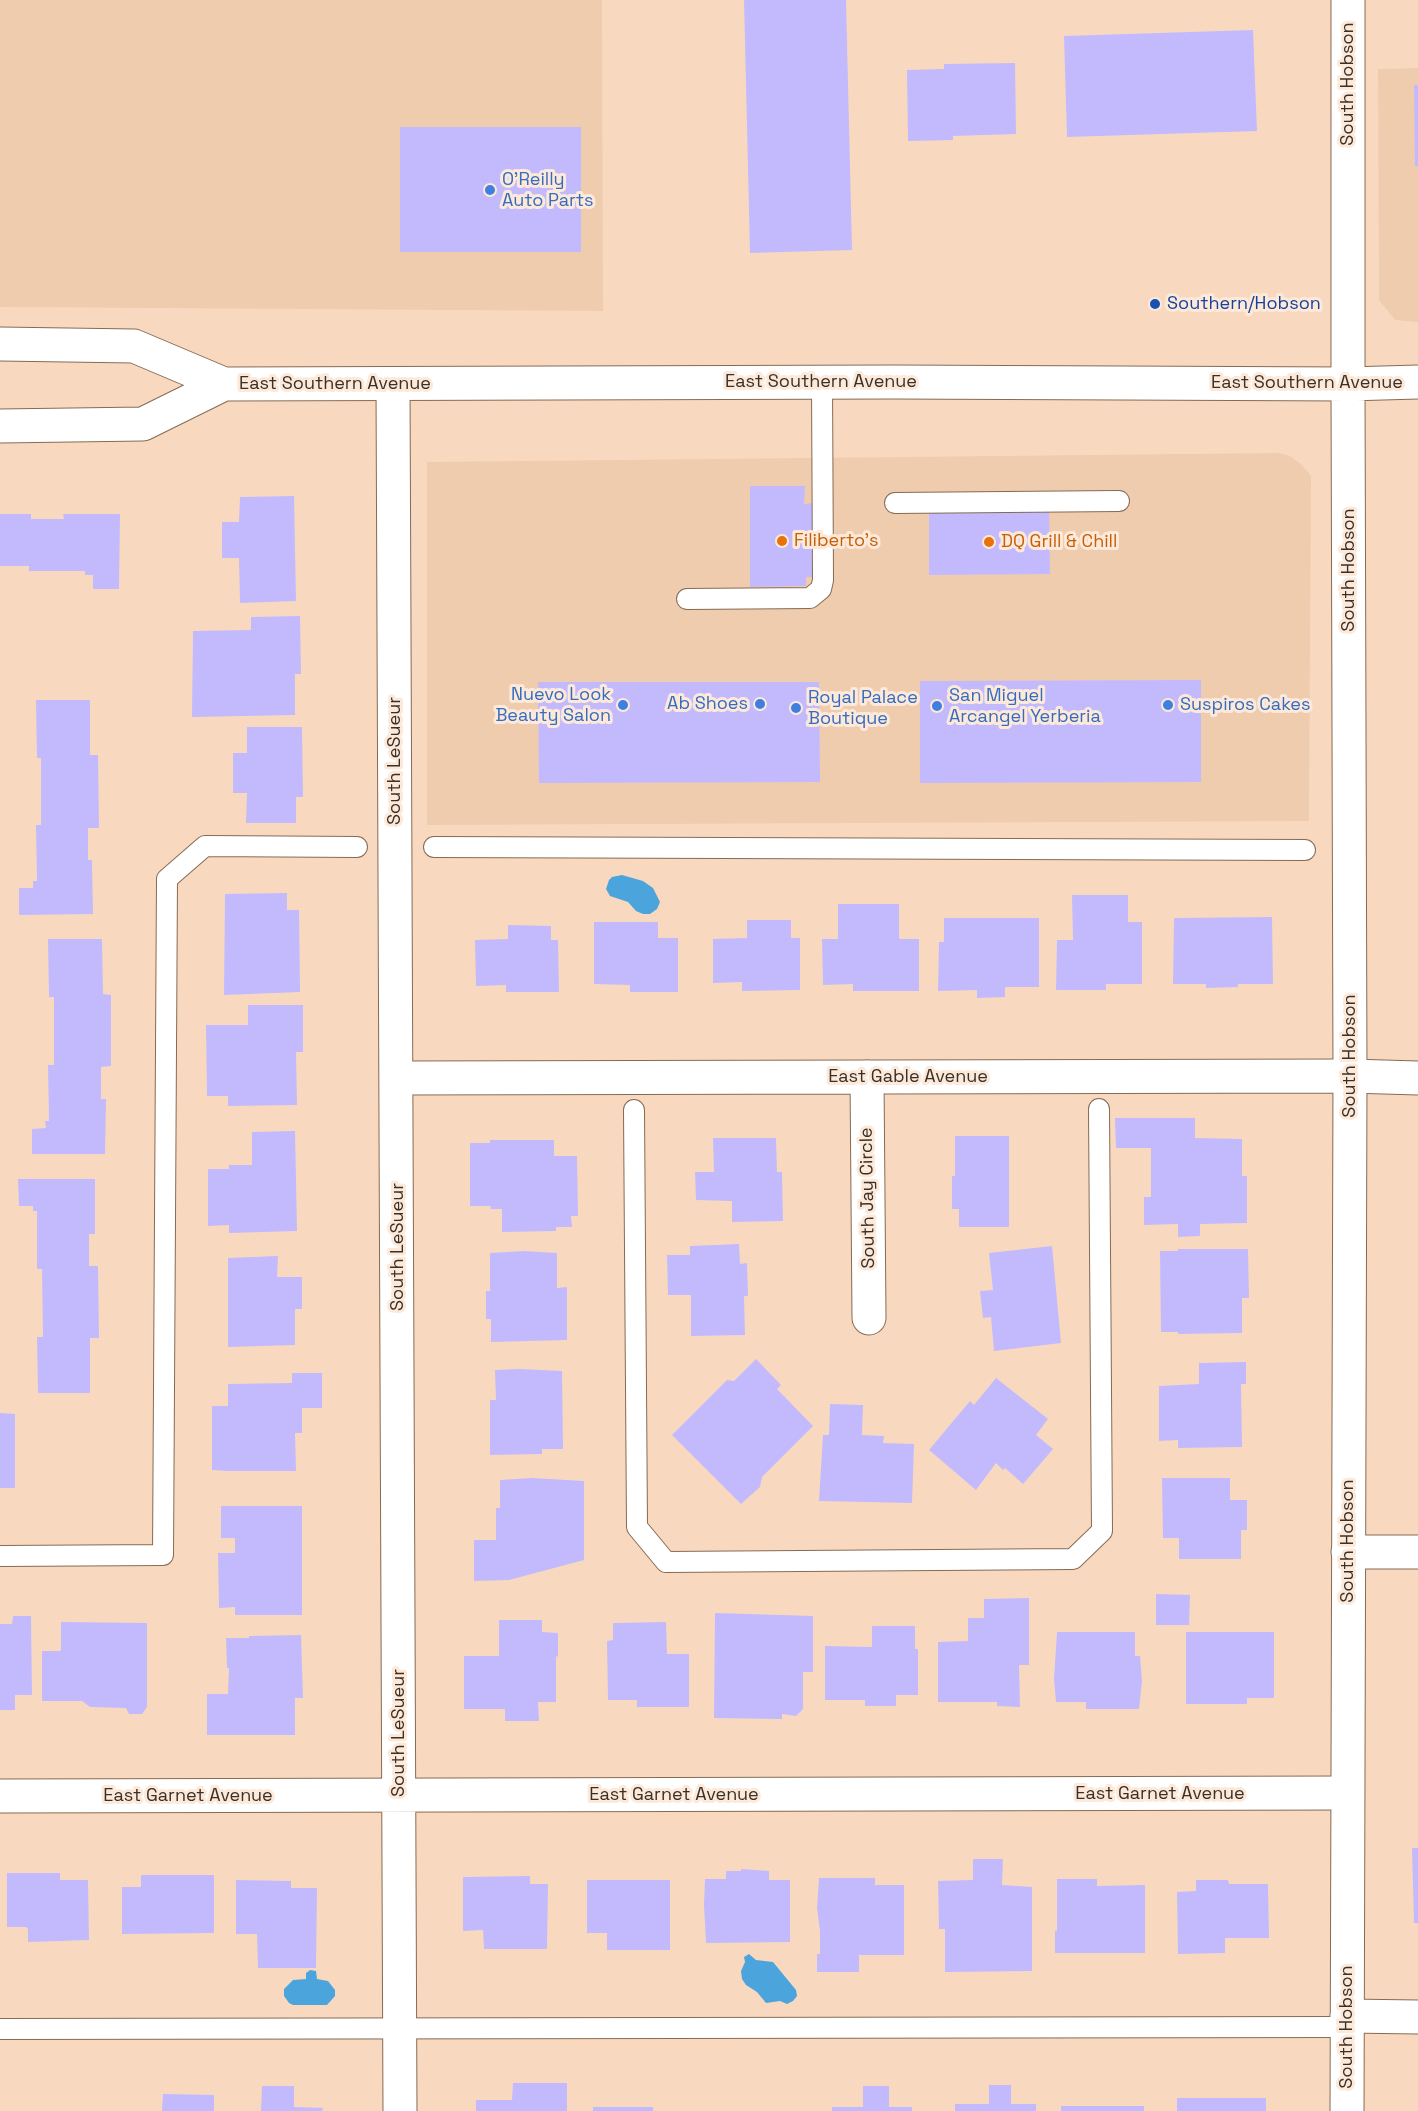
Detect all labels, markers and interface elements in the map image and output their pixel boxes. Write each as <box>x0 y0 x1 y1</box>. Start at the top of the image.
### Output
street label: South Hobson <box>1337 22 1359 146</box>
place label: O'Reilly Auto Parts <box>502 169 594 212</box>
marker: O'Reilly Auto Parts <box>483 183 497 197</box>
place label: Southern/Hobson <box>1167 293 1321 315</box>
marker: Southern/Hobson <box>1148 297 1162 311</box>
street label: East Southern Avenue <box>725 371 917 393</box>
street label: East Southern Avenue <box>1211 372 1403 394</box>
street label: East Southern Avenue <box>239 373 431 395</box>
street label: South Hobson <box>1338 508 1360 632</box>
place label: Filiberto's <box>794 530 878 552</box>
place label: DQ Grill & Chill <box>1001 531 1117 553</box>
marker: Filiberto's <box>775 534 789 548</box>
marker: DQ Grill & Chill <box>982 535 996 549</box>
place label: Nuevo Look Beauty Salon <box>495 684 611 726</box>
place label: San Miguel Arcangel Yerberia <box>949 685 1101 728</box>
place label: Royal Palace Boutique <box>808 687 918 730</box>
place label: Ab Shoes <box>667 693 748 715</box>
place label: Suspiros Cakes <box>1180 694 1310 716</box>
street label: South LeSueur <box>384 697 406 825</box>
marker: Ab Shoes <box>753 697 767 711</box>
marker: Nuevo Look Beauty Salon <box>616 698 630 712</box>
marker: Suspiros Cakes <box>1161 698 1175 712</box>
marker: San Miguel Arcangel Yerberia <box>930 699 944 713</box>
marker: Royal Palace Boutique <box>789 701 803 715</box>
street label: South Hobson <box>1339 994 1361 1118</box>
street label: East Gable Avenue <box>828 1066 988 1088</box>
street label: South Jay Circle <box>856 1127 880 1269</box>
street label: South LeSueur <box>387 1183 409 1311</box>
street label: South Hobson <box>1337 1479 1359 1603</box>
street label: South LeSueur <box>388 1669 410 1797</box>
street label: East Garnet Avenue <box>1075 1783 1245 1805</box>
street label: East Garnet Avenue <box>589 1784 759 1806</box>
street label: East Garnet Avenue <box>103 1785 273 1807</box>
street label: South Hobson <box>1336 1965 1358 2089</box>

